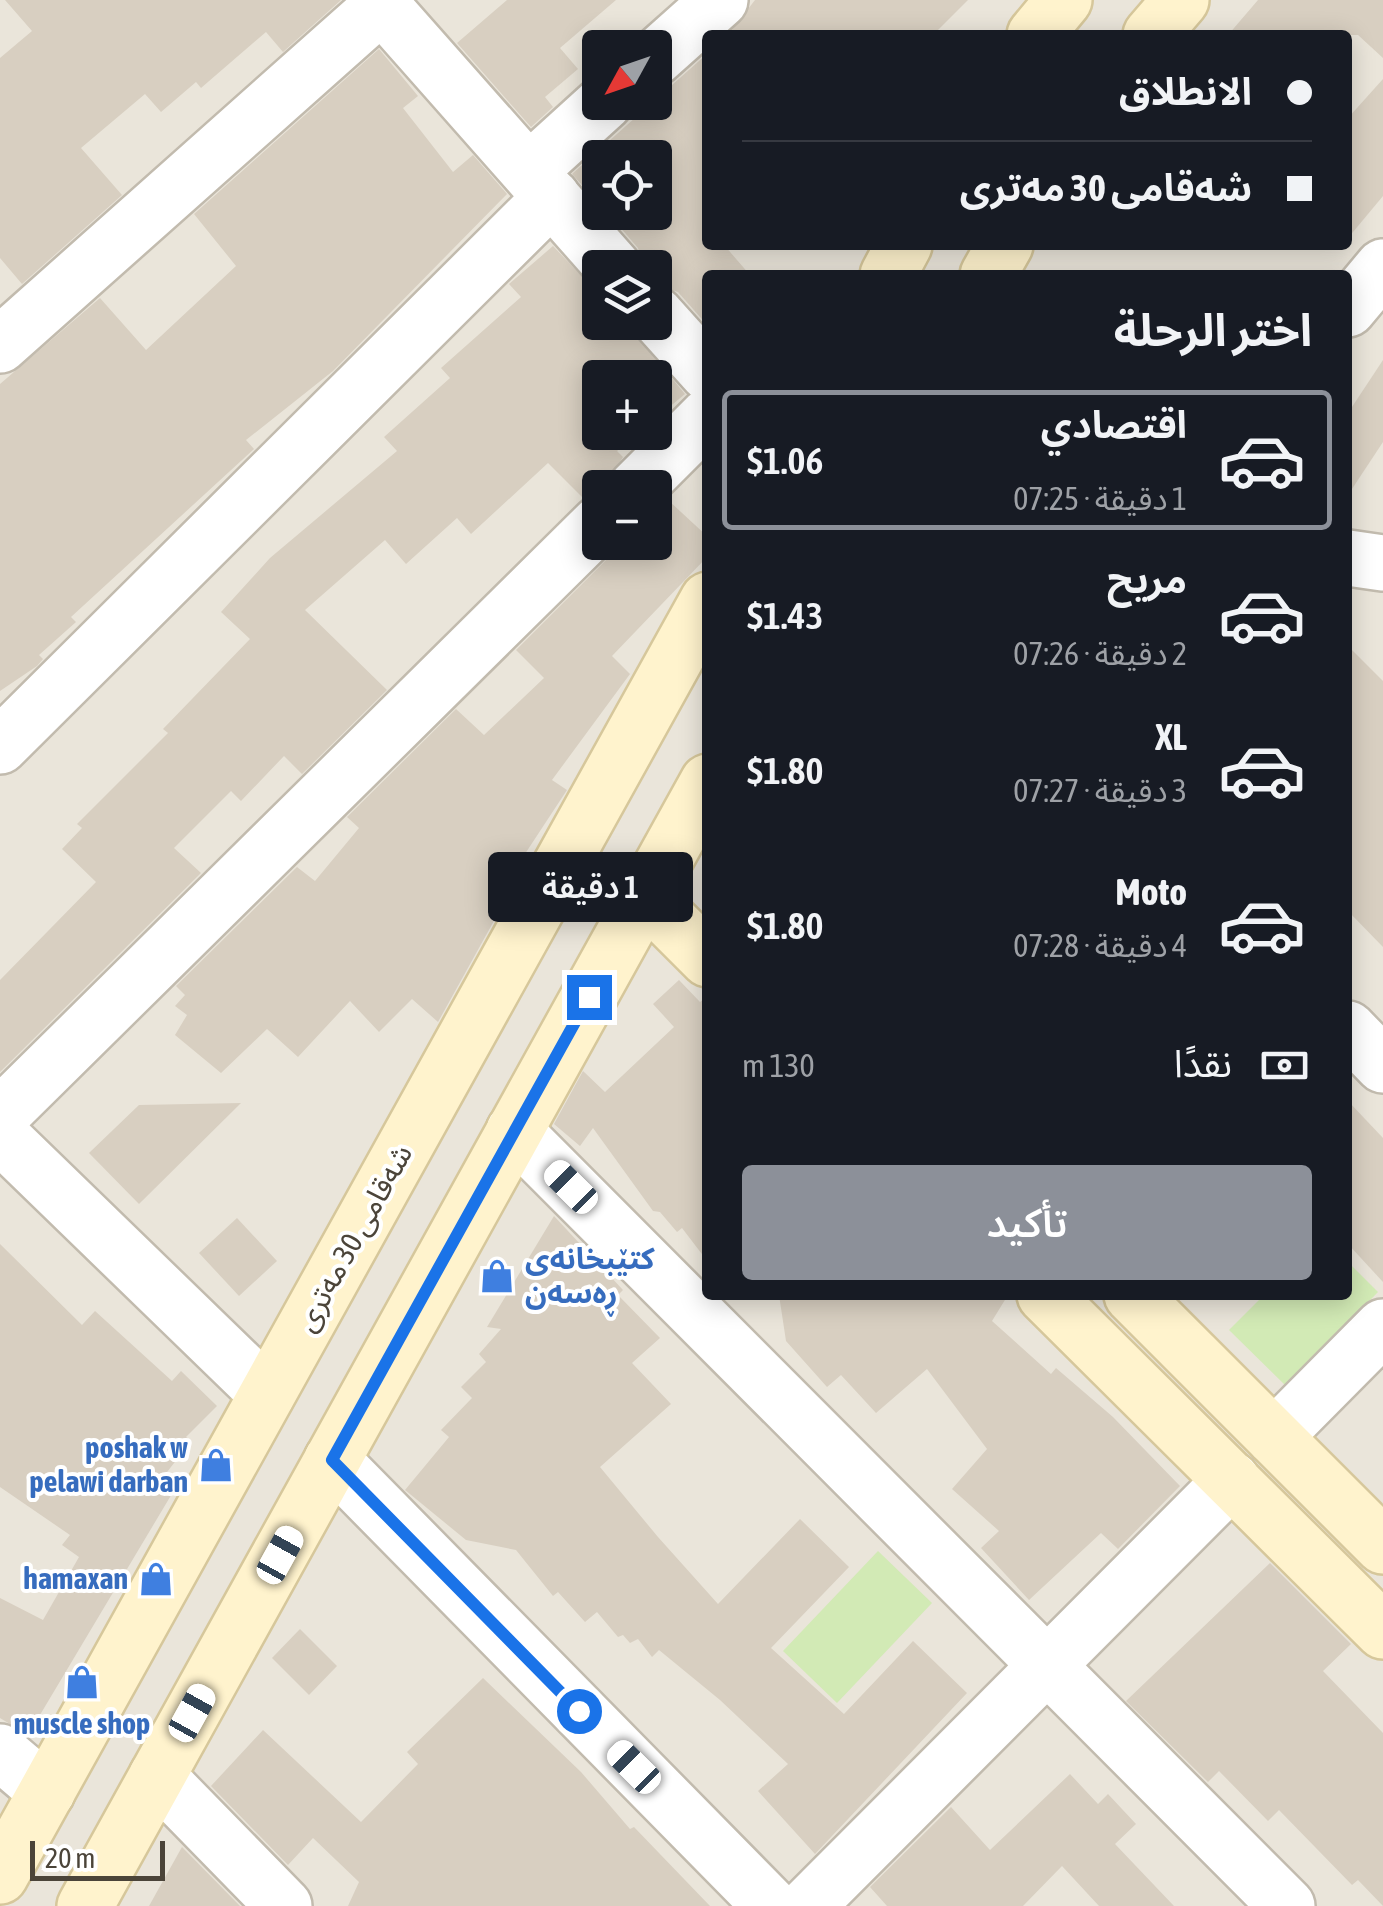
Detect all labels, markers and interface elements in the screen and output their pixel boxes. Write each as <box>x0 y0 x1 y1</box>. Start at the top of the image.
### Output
north arrow <box>582 30 672 120</box>
map controls <box>582 30 672 560</box>
text: الانطلاق <box>1119 70 1252 113</box>
button: locate <box>582 140 672 230</box>
text: شەقامی 30 مەتری <box>960 166 1252 209</box>
button: layers <box>582 250 672 340</box>
text: اختر الرحلة <box>1114 304 1312 356</box>
button: + <box>582 360 672 450</box>
text: اقتصادي <box>1041 403 1187 446</box>
icon: car <box>1217 415 1307 505</box>
text: $1.06 <box>747 439 823 482</box>
button: − <box>582 470 672 560</box>
text: 1 دقيقة · 07:25 <box>1013 480 1187 517</box>
text: مريح <box>1107 558 1187 601</box>
icon: car <box>1217 570 1307 660</box>
text: $1.43 <box>747 594 823 637</box>
text: 2 دقيقة · 07:26 <box>1013 635 1187 672</box>
text: XL <box>1155 715 1187 758</box>
icon: car <box>1217 725 1307 815</box>
text: $1.80 <box>747 749 823 792</box>
text: 3 دقيقة · 07:27 <box>1013 772 1187 809</box>
callout: 1 دقيقة <box>486 852 692 922</box>
text: 1 دقيقة <box>542 868 639 905</box>
text: Moto <box>1115 870 1187 913</box>
icon: car <box>1217 880 1307 970</box>
text: $1.80 <box>747 904 823 947</box>
text: 4 دقيقة · 07:28 <box>1013 927 1187 964</box>
route end <box>567 975 612 1020</box>
icon: cash <box>1257 1038 1312 1093</box>
text: نقدًا <box>1174 1042 1232 1085</box>
text: 130 m <box>742 1047 815 1084</box>
street label: شەقامی 30 مەتری <box>288 1138 419 1337</box>
car <box>539 1155 603 1219</box>
button: تأكيد <box>742 1165 1312 1280</box>
place label: کتێبخانەی ڕەسەن <box>525 1241 655 1317</box>
shop icon: کتێبخانەی ڕەسەن <box>478 1257 516 1295</box>
place label: poshak w pelawi darban <box>30 1430 188 1498</box>
shop icon: poshak w pelawi darban <box>197 1446 235 1484</box>
car <box>252 1521 308 1589</box>
shop icon: hamaxan <box>137 1560 175 1598</box>
place label: hamaxan <box>23 1561 128 1595</box>
shop icon: muscle shop <box>63 1663 101 1701</box>
car <box>164 1679 220 1747</box>
route start <box>557 1689 602 1734</box>
place label: muscle shop <box>14 1706 150 1740</box>
car <box>602 1735 666 1799</box>
scale bar <box>30 1836 165 1880</box>
text: 20 m <box>45 1842 95 1874</box>

